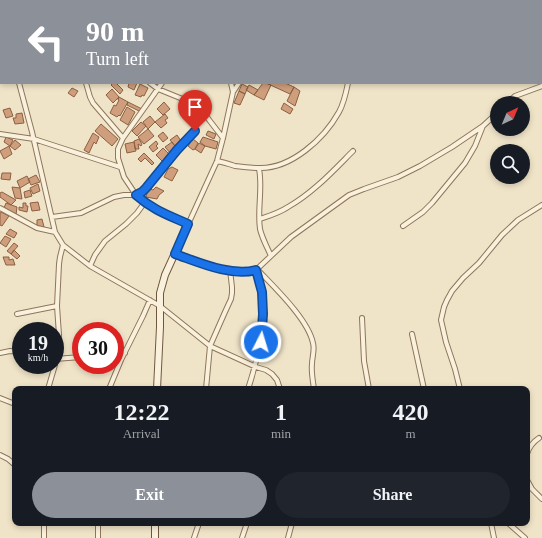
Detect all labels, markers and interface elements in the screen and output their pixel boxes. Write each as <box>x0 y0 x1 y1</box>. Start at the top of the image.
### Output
icon: left <box>20 16 72 68</box>
text: 90 m <box>86 16 144 47</box>
text: Turn left <box>86 49 149 69</box>
pin <box>178 90 212 131</box>
icon: arrive <box>184 96 206 118</box>
north arrow <box>490 96 530 136</box>
map controls <box>490 96 530 184</box>
button: search <box>490 144 530 184</box>
position arrow <box>240 321 282 363</box>
speed limit sign: 30 <box>72 322 124 374</box>
text: 19 <box>28 332 48 354</box>
text: km/h <box>28 352 48 363</box>
text: 12:22 <box>113 399 169 425</box>
text: 1 <box>275 399 287 425</box>
text: 420 <box>393 399 429 425</box>
text: Arrival <box>123 426 160 441</box>
text: min <box>271 426 291 441</box>
text: m <box>405 426 416 441</box>
button: Exit <box>32 472 267 518</box>
button: Share <box>275 472 510 518</box>

